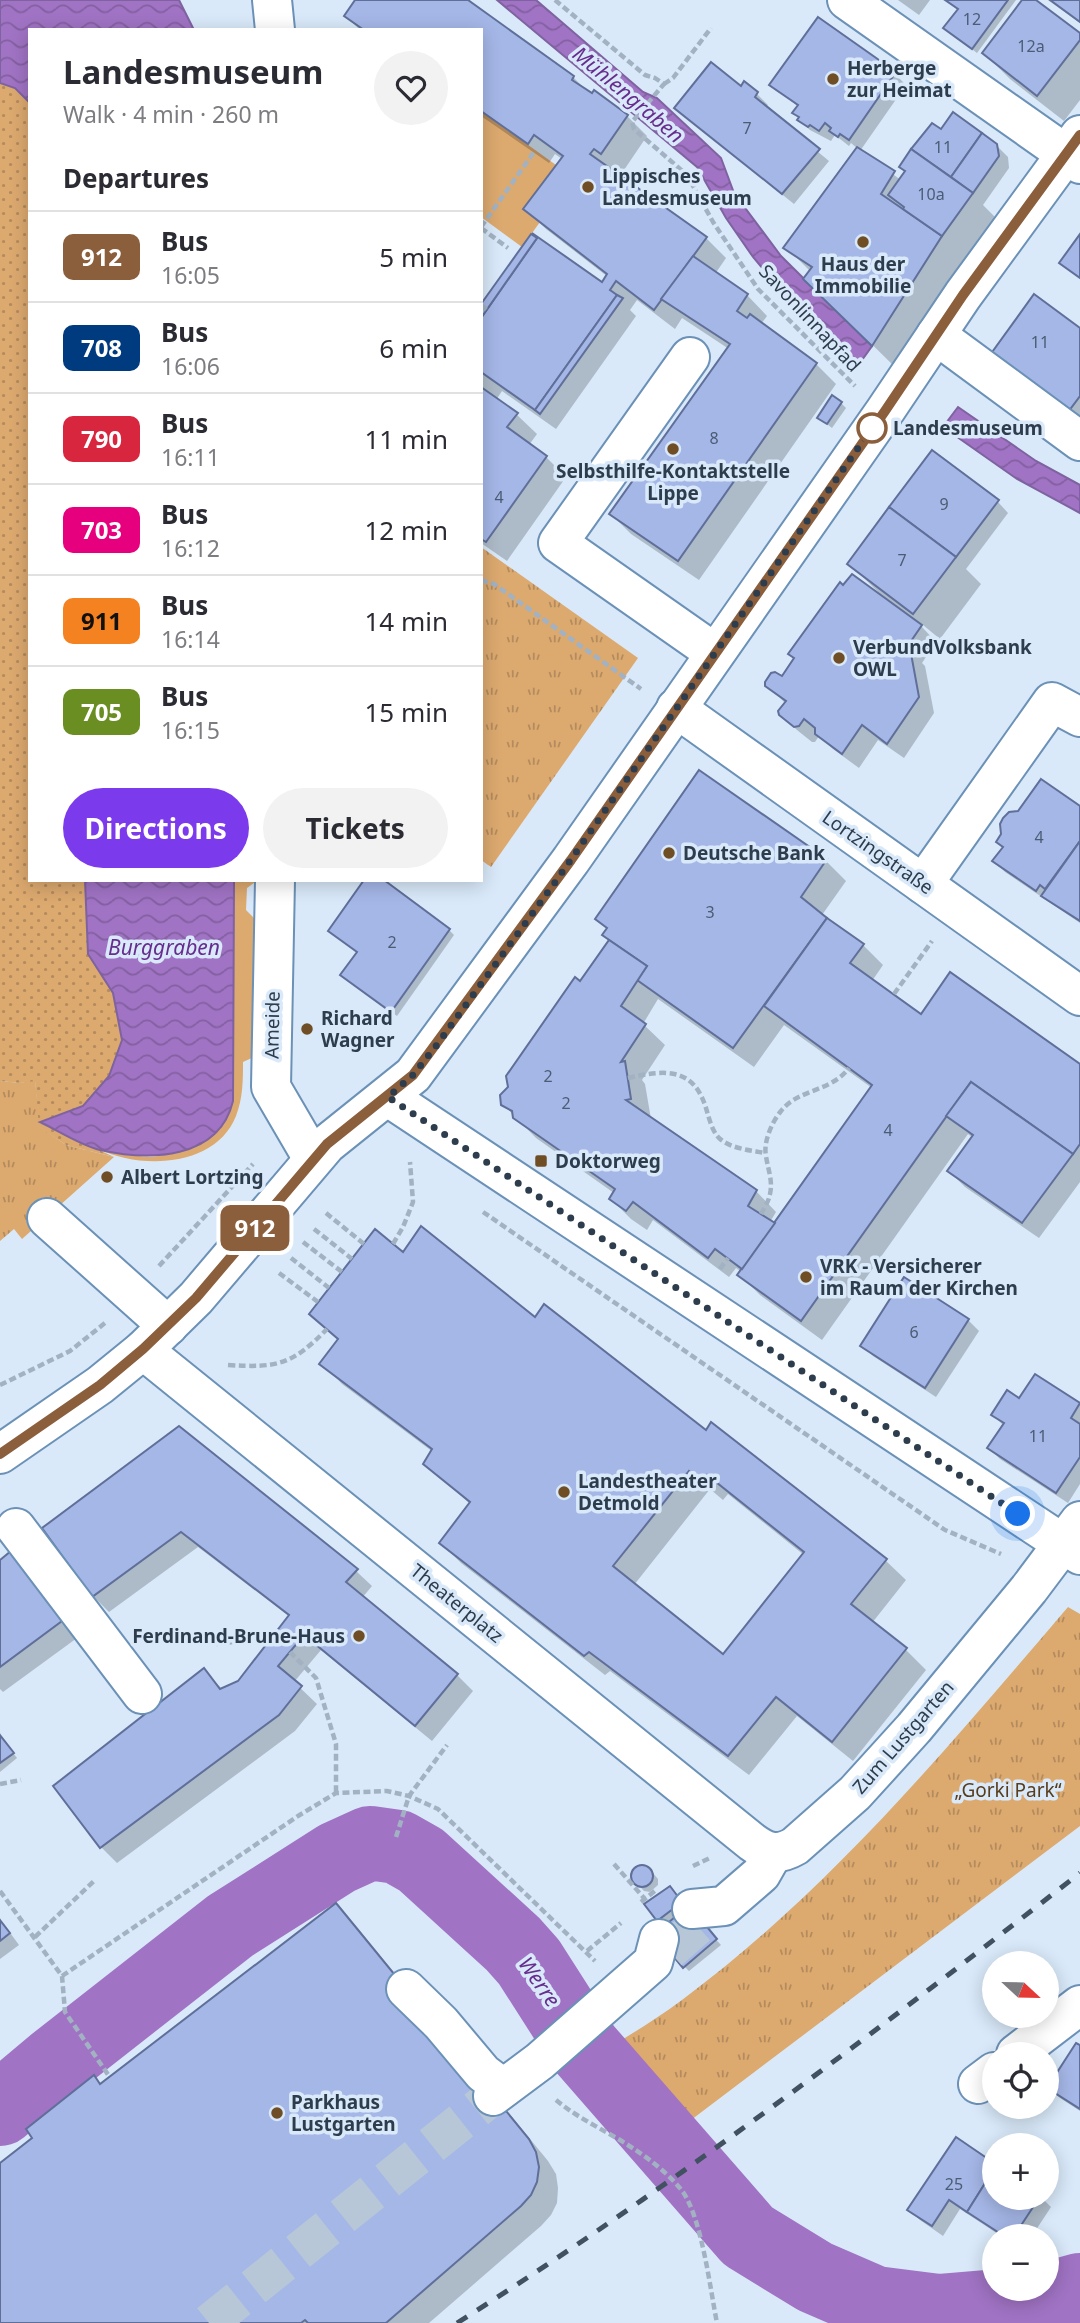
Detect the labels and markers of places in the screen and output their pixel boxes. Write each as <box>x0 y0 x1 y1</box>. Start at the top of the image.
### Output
place label: Herberge zur Heimat <box>847 55 952 103</box>
marker: Herberge zur Heimat <box>825 71 841 87</box>
place label: Lippisches Landesmuseum <box>602 163 752 211</box>
marker: Lippisches Landesmuseum <box>580 179 596 195</box>
marker: Haus der Immobilie <box>855 234 871 250</box>
place label: Haus der Immobilie <box>815 251 911 299</box>
marker: Landesmuseum <box>857 413 887 443</box>
place label: Landesmuseum <box>893 415 1043 441</box>
marker: Selbsthilfe-Kontaktstelle Lippe <box>665 441 681 457</box>
place label: Selbsthilfe-Kontaktstelle Lippe <box>556 458 790 506</box>
place label: VerbundVolksbank OWL <box>853 634 1032 682</box>
marker: VerbundVolksbank OWL <box>831 650 847 666</box>
place label: Deutsche Bank <box>683 840 825 866</box>
marker: Deutsche Bank <box>661 845 677 861</box>
place label: Richard Wagner <box>321 1005 395 1053</box>
marker: Richard Wagner <box>299 1021 315 1037</box>
place label: Doktorweg <box>555 1148 661 1174</box>
marker: Doktorweg <box>533 1153 549 1169</box>
place label: Albert Lortzing <box>121 1164 263 1190</box>
marker: Albert Lortzing <box>99 1169 115 1185</box>
place label: VRK - Versicherer im Raum der Kirchen <box>820 1253 1018 1301</box>
marker: VRK - Versicherer im Raum der Kirchen <box>798 1269 814 1285</box>
place label: Landestheater Detmold <box>578 1468 717 1516</box>
marker: Landestheater Detmold <box>556 1484 572 1500</box>
place label: Ferdinand-Brune-Haus <box>132 1623 345 1649</box>
marker: Ferdinand-Brune-Haus <box>351 1628 367 1644</box>
place label: Parkhaus Lustgarten <box>291 2089 396 2137</box>
marker: Parkhaus Lustgarten <box>269 2105 285 2121</box>

